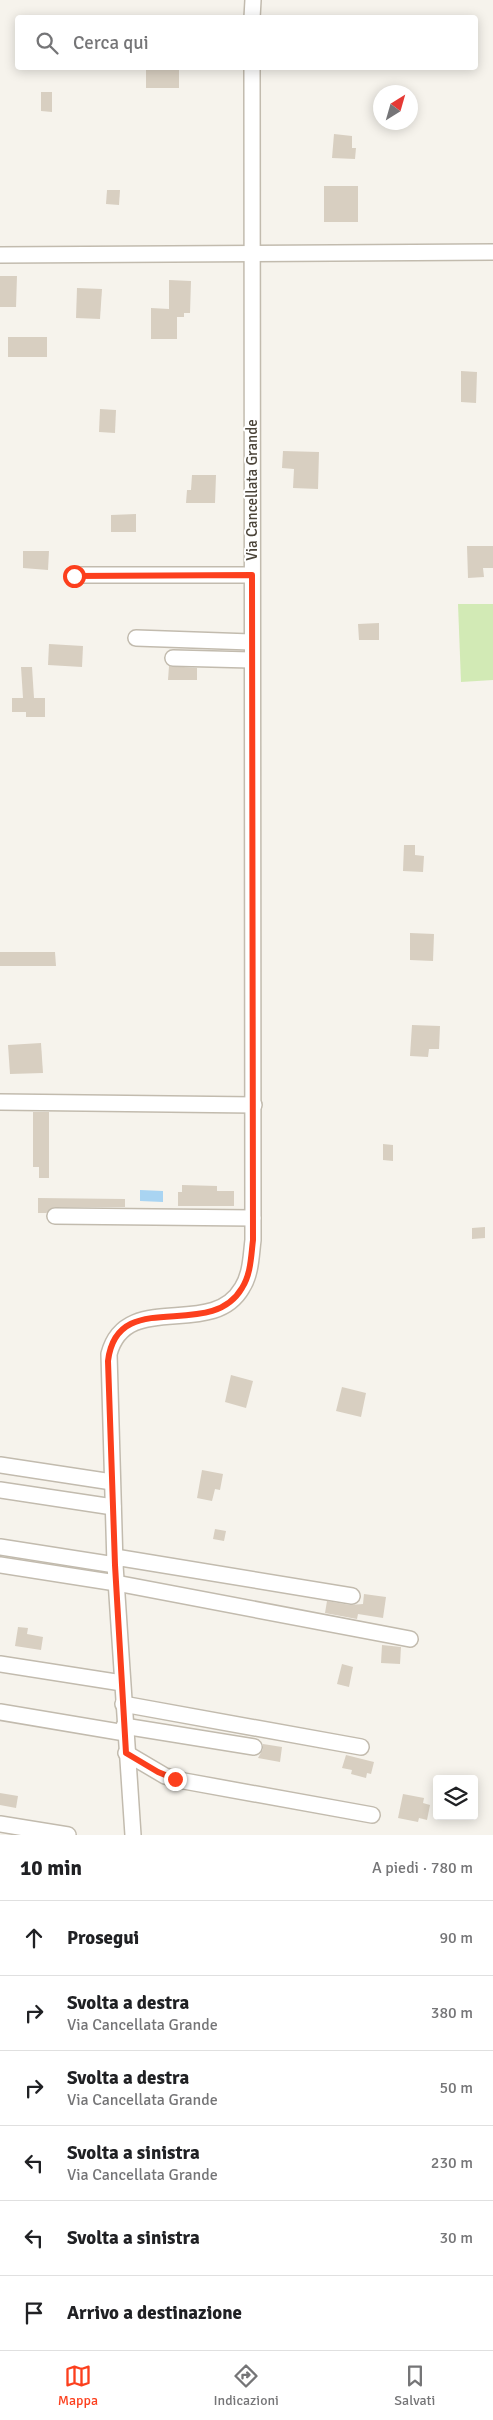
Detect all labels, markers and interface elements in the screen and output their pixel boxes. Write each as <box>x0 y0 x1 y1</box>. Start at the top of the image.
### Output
search box <box>15 15 478 70</box>
icon: search <box>33 29 61 57</box>
text: Cerca qui <box>73 31 149 55</box>
north arrow <box>373 85 418 130</box>
street label: Via Cancellata Grande <box>243 419 261 561</box>
route start <box>63 565 86 588</box>
route end <box>164 1768 187 1791</box>
map controls <box>433 1775 478 1820</box>
button: layers <box>433 1775 478 1820</box>
text: 10 min <box>20 1855 82 1881</box>
text: A piedi · 780 m <box>372 1858 473 1878</box>
icon: ahead <box>20 1924 48 1952</box>
text: Prosegui <box>67 1926 139 1950</box>
text: 90 m <box>439 1928 473 1948</box>
text: Svolta a destra <box>67 1991 189 2015</box>
icon: right <box>20 1999 48 2027</box>
text: 380 m <box>431 2003 473 2023</box>
text: Via Cancellata Grande <box>67 2015 218 2035</box>
text: Svolta a destra <box>67 2066 189 2090</box>
icon: right <box>20 2074 48 2102</box>
text: 50 m <box>439 2078 473 2098</box>
text: Via Cancellata Grande <box>67 2090 218 2110</box>
text: Svolta a sinistra <box>67 2141 200 2165</box>
icon: left <box>20 2149 48 2177</box>
text: 230 m <box>431 2153 473 2173</box>
text: Via Cancellata Grande <box>67 2165 218 2185</box>
icon: left <box>20 2224 48 2252</box>
text: Svolta a sinistra <box>67 2226 200 2250</box>
text: 30 m <box>439 2228 473 2248</box>
icon: arrive <box>20 2299 48 2327</box>
text: Arrivo a destinazione <box>67 2301 242 2325</box>
tab: Mappa <box>58 2362 98 2409</box>
tab: Indicazioni <box>214 2362 279 2409</box>
tab: Salvati <box>394 2362 435 2409</box>

